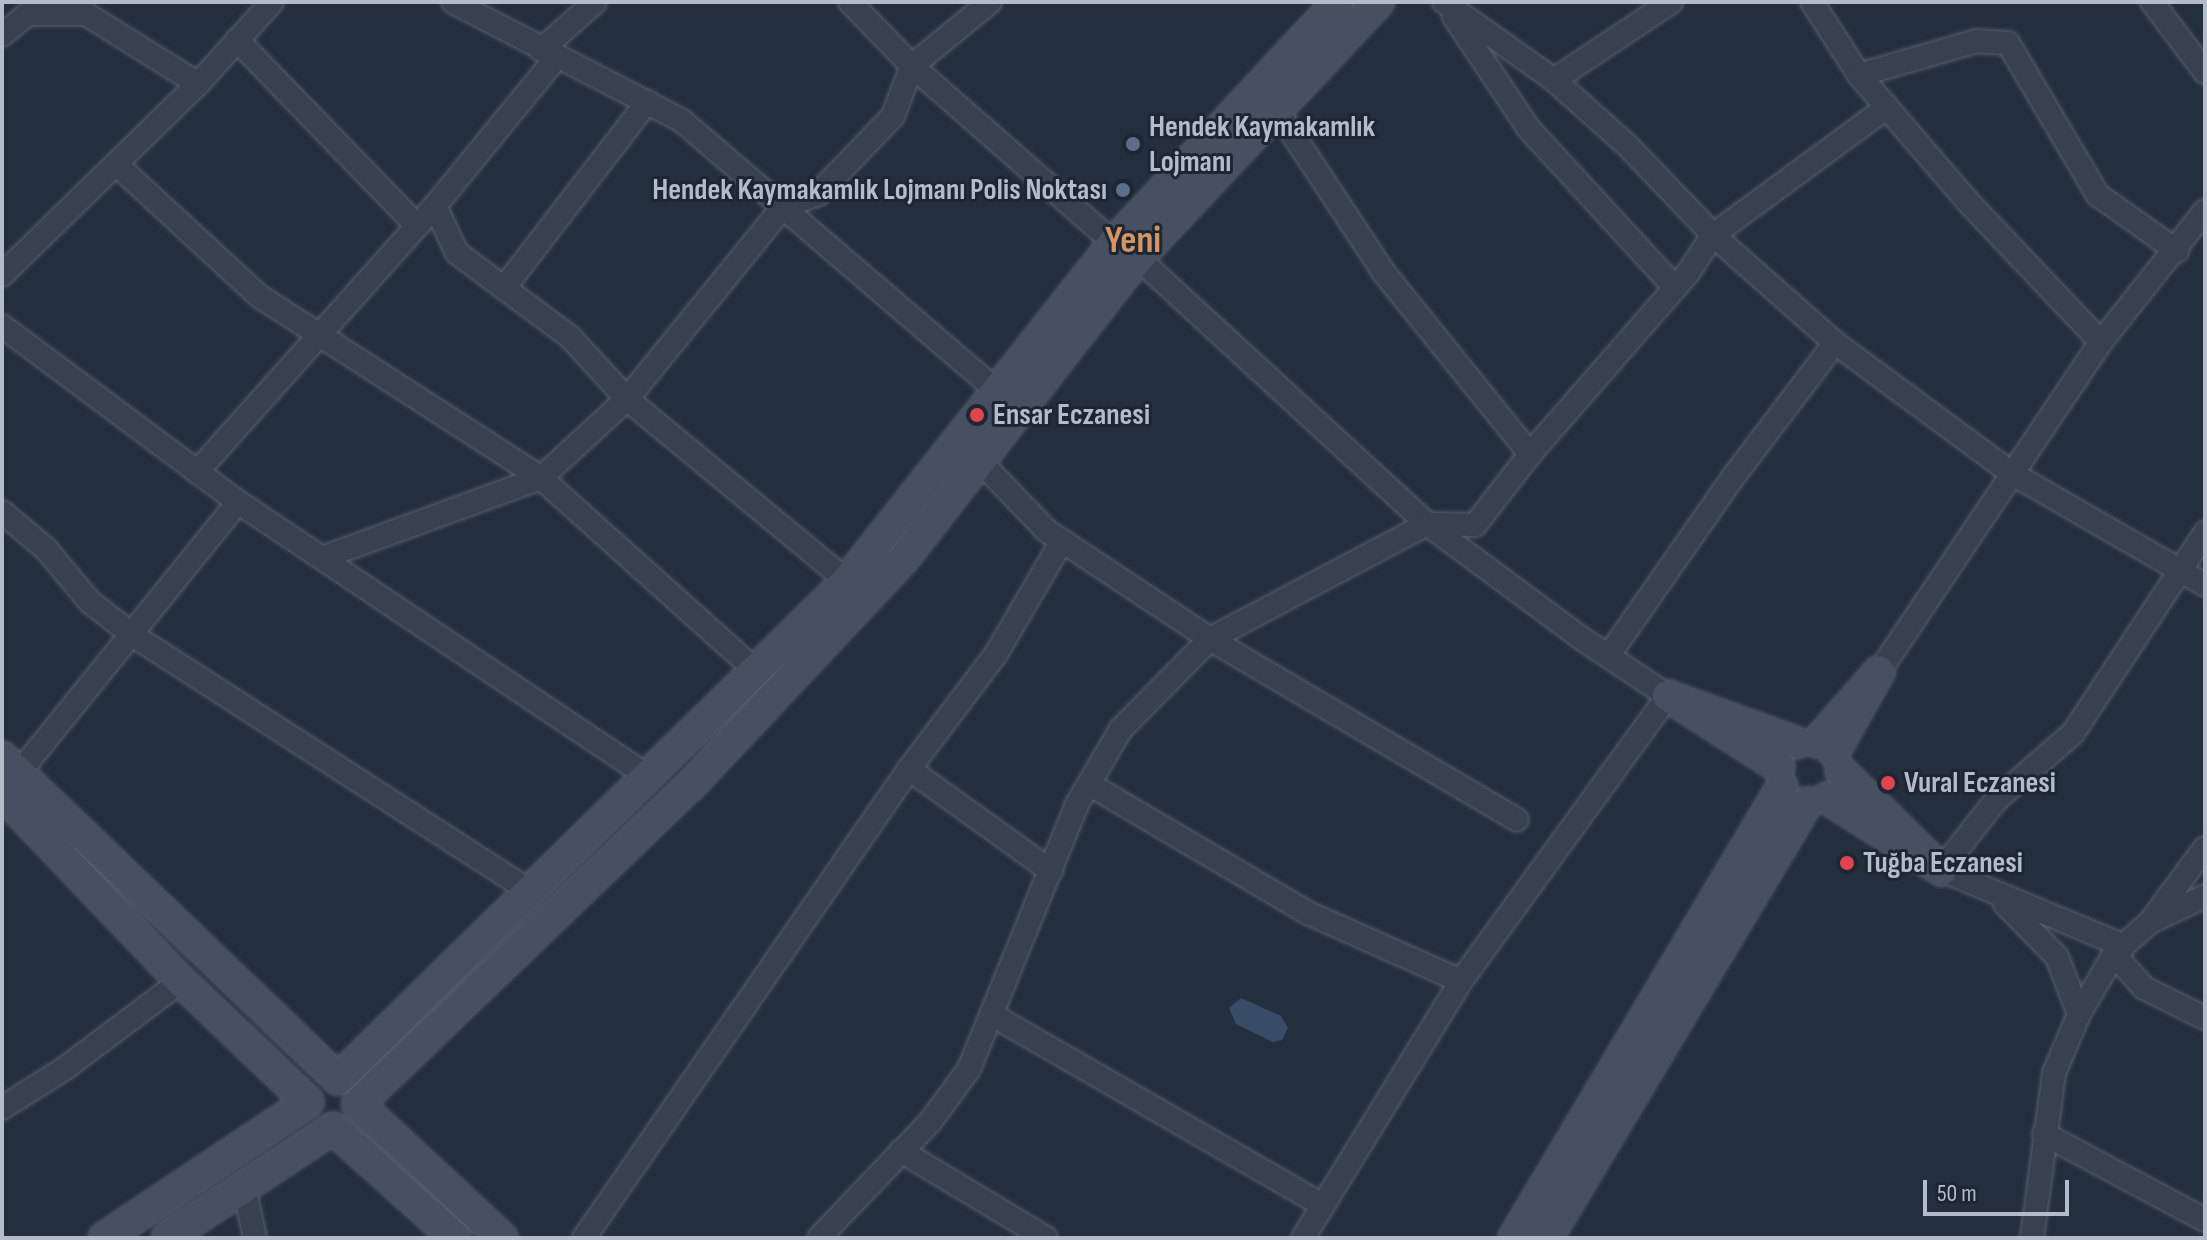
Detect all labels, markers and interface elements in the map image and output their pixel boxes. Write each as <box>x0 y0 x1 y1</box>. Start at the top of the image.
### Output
place label: Hendek Kaymakamlık Lojmanı <box>1149 109 1375 180</box>
marker: Hendek Kaymakamlık Lojmanı <box>1124 135 1142 153</box>
place label: Hendek Kaymakamlık Lojmanı Polis Noktası <box>652 172 1107 208</box>
marker: Hendek Kaymakamlık Lojmanı Polis Noktası <box>1114 181 1132 199</box>
district label: Yeni <box>1105 218 1161 264</box>
place label: Ensar Eczanesi <box>993 397 1150 433</box>
marker: Ensar Eczanesi <box>968 406 986 424</box>
place label: Vural Eczanesi <box>1904 765 2056 801</box>
marker: Vural Eczanesi <box>1879 774 1897 792</box>
place label: Tuğba Eczanesi <box>1863 845 2023 881</box>
marker: Tuğba Eczanesi <box>1838 854 1856 872</box>
scale bar <box>1927 1164 2073 1214</box>
text: 50 m <box>1937 1179 1977 1208</box>

